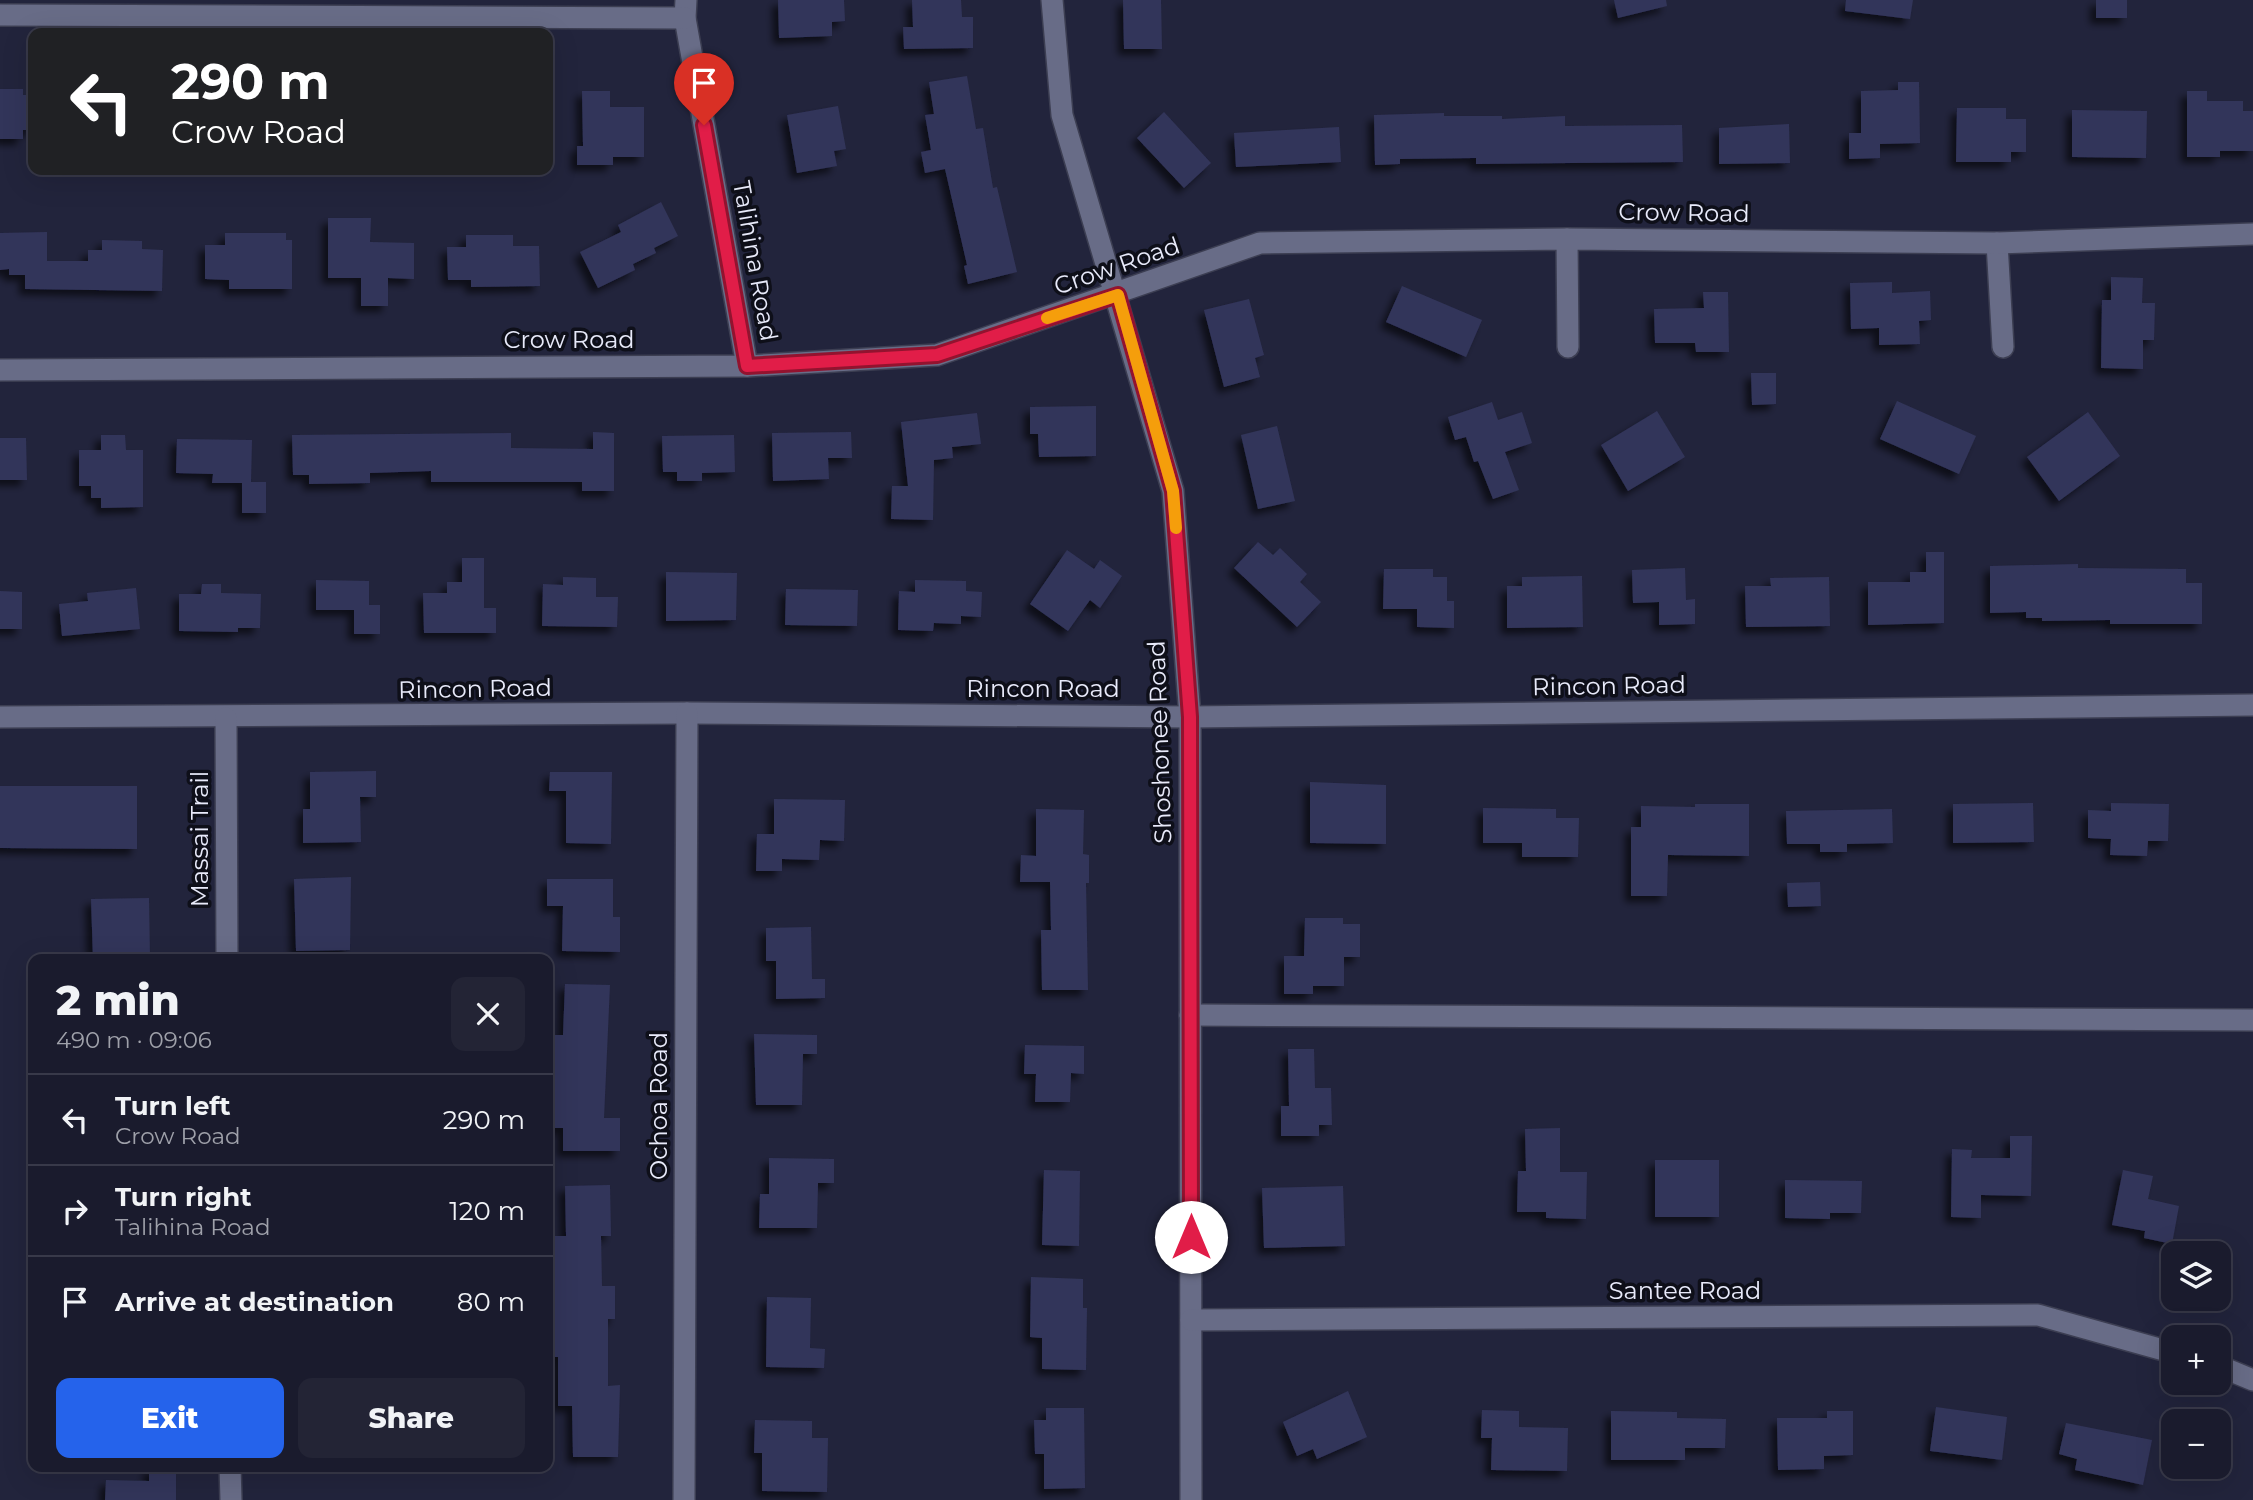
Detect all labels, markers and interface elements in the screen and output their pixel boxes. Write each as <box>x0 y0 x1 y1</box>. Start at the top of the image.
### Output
text: 290 m <box>171 52 330 111</box>
pin <box>674 53 734 125</box>
icon: left <box>56 56 147 147</box>
icon: arrive <box>685 64 723 102</box>
text: Crow Road <box>171 112 346 151</box>
street label: Talihina Road <box>727 178 784 343</box>
street label: Crow Road <box>1618 197 1750 228</box>
street label: Crow Road <box>1050 230 1184 301</box>
street label: Crow Road <box>503 325 635 354</box>
street label: Shoshonee Road <box>1141 640 1178 844</box>
street label: Rincon Road <box>1532 670 1686 701</box>
street label: Rincon Road <box>398 673 552 704</box>
street label: Rincon Road <box>966 674 1120 703</box>
street label: Massai Trail <box>185 771 214 907</box>
text: 2 min <box>56 974 180 1026</box>
button: close <box>451 977 525 1051</box>
text: 490 m · 09:06 <box>56 1026 212 1054</box>
street label: Ochoa Road <box>644 1032 673 1180</box>
text: Turn left <box>115 1090 231 1122</box>
icon: left <box>56 1101 94 1139</box>
text: 290 m <box>443 1104 525 1136</box>
text: Crow Road <box>115 1122 241 1150</box>
text: Turn right <box>115 1181 251 1213</box>
icon: right <box>56 1192 94 1230</box>
text: 120 m <box>449 1195 525 1227</box>
position arrow <box>1154 1200 1228 1274</box>
text: Talihina Road <box>115 1213 271 1241</box>
map controls <box>2161 1241 2231 1479</box>
button: layers <box>2161 1241 2231 1311</box>
street label: Santee Road <box>1609 1276 1761 1305</box>
icon: arrive <box>56 1283 94 1321</box>
text: Arrive at destination <box>115 1286 394 1318</box>
text: 80 m <box>457 1286 525 1318</box>
button: + <box>2161 1325 2231 1395</box>
button: Exit <box>56 1378 284 1458</box>
button: Share <box>298 1378 525 1458</box>
button: − <box>2161 1409 2231 1479</box>

